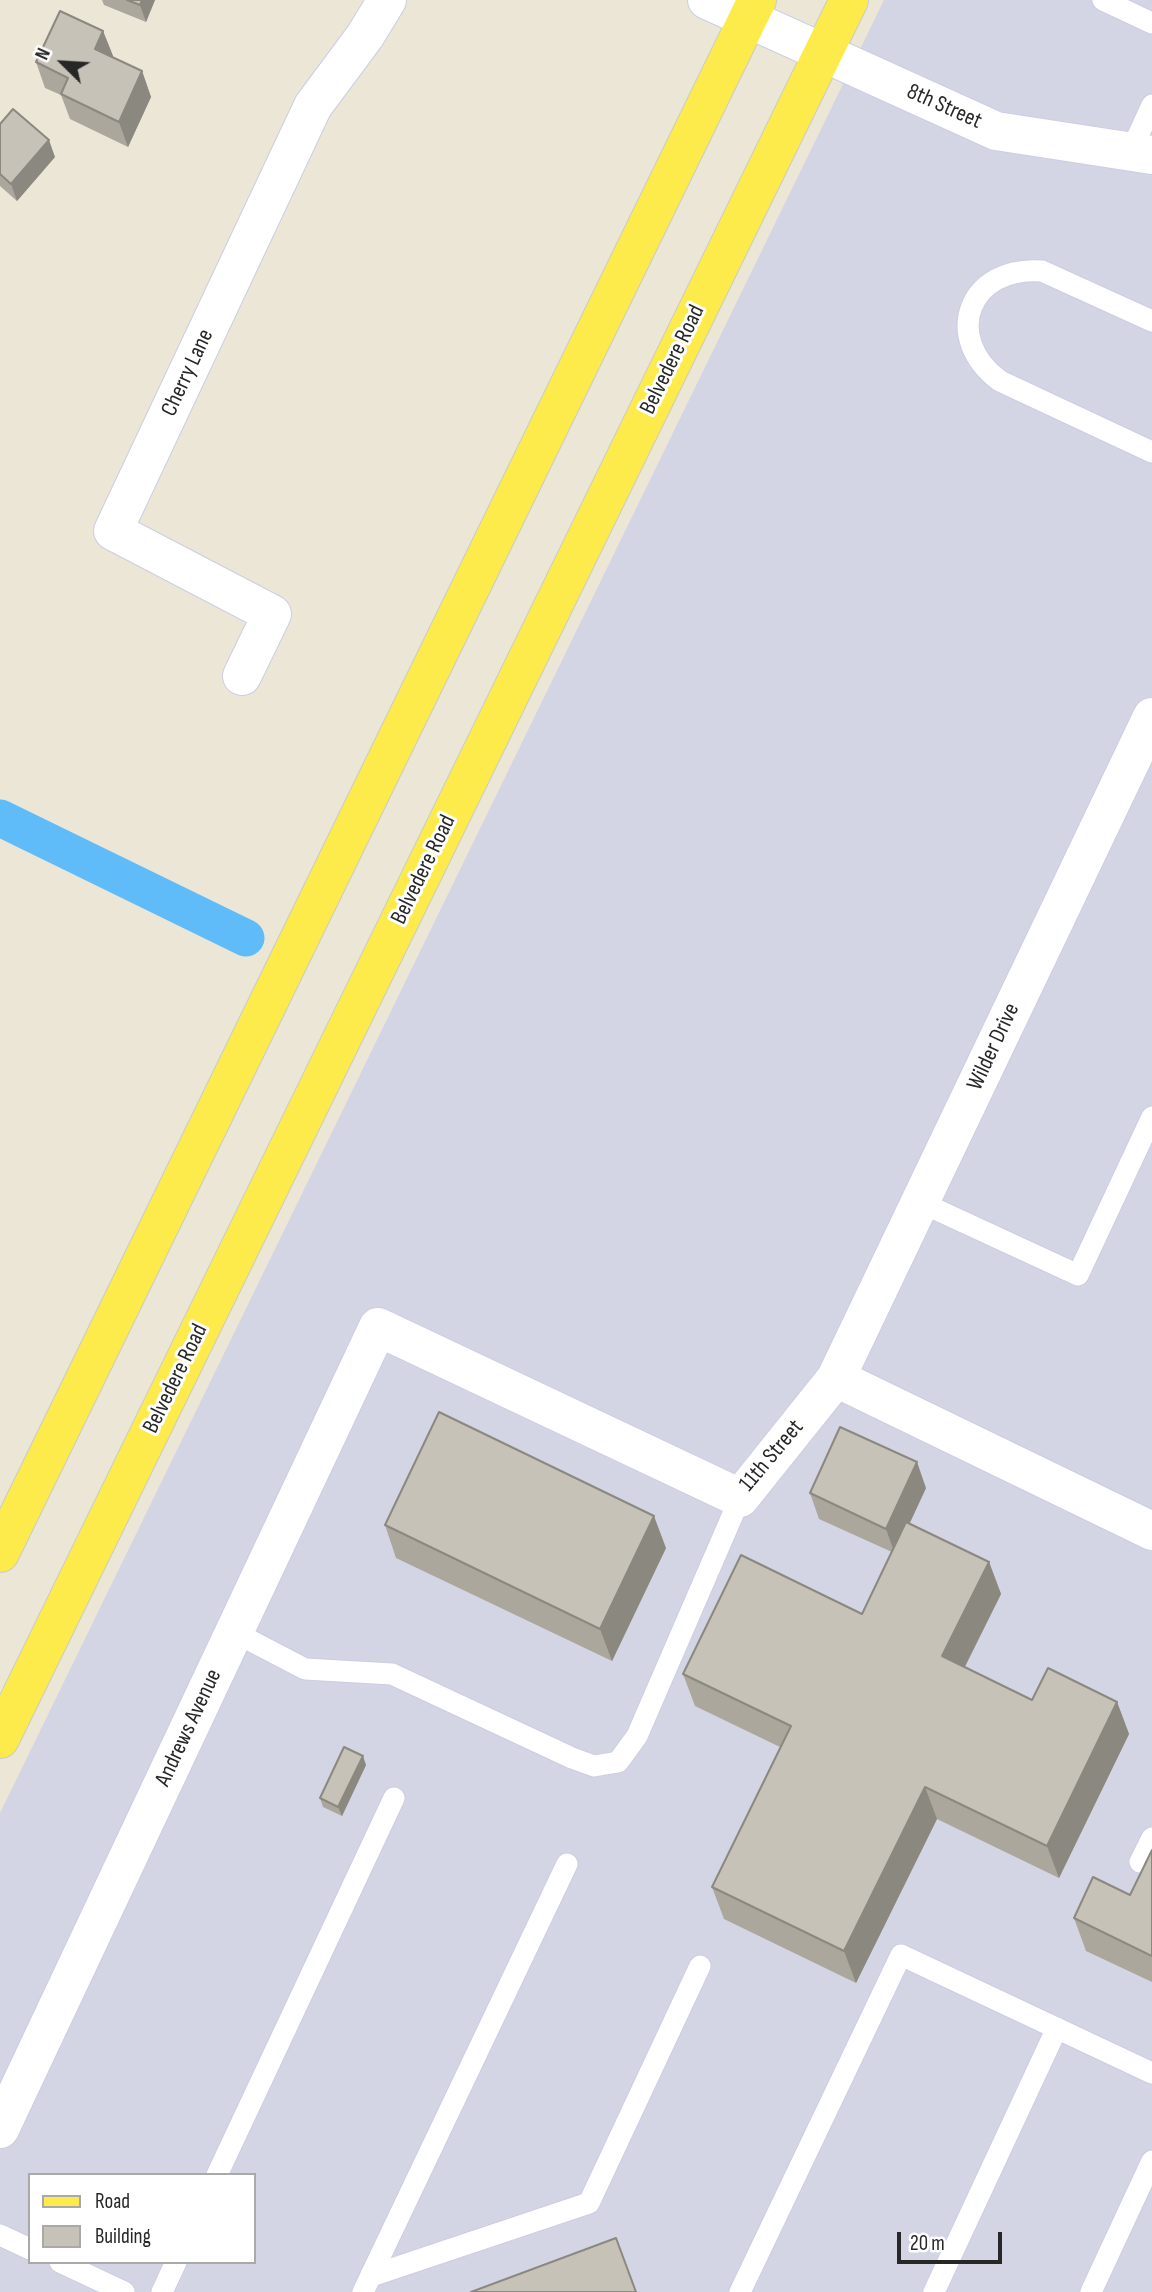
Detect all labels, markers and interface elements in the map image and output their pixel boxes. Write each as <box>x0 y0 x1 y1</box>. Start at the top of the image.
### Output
north arrow <box>28 28 98 98</box>
text: N <box>31 45 56 64</box>
street label: 8th Street <box>902 78 986 136</box>
street label: Belvedere Road <box>635 301 711 419</box>
street label: Cherry Lane <box>156 325 220 421</box>
street label: Belvedere Road <box>386 811 462 929</box>
street label: Wilder Drive <box>962 999 1026 1095</box>
street label: Belvedere Road <box>138 1320 214 1438</box>
street label: 11th Street <box>734 1415 810 1497</box>
street label: Andrews Avenue <box>150 1665 228 1791</box>
legend <box>28 2173 256 2264</box>
text: Road <box>95 2189 130 2214</box>
scale bar <box>900 2218 1005 2262</box>
text: Building <box>95 2224 151 2249</box>
text: 20 m <box>910 2231 945 2256</box>

